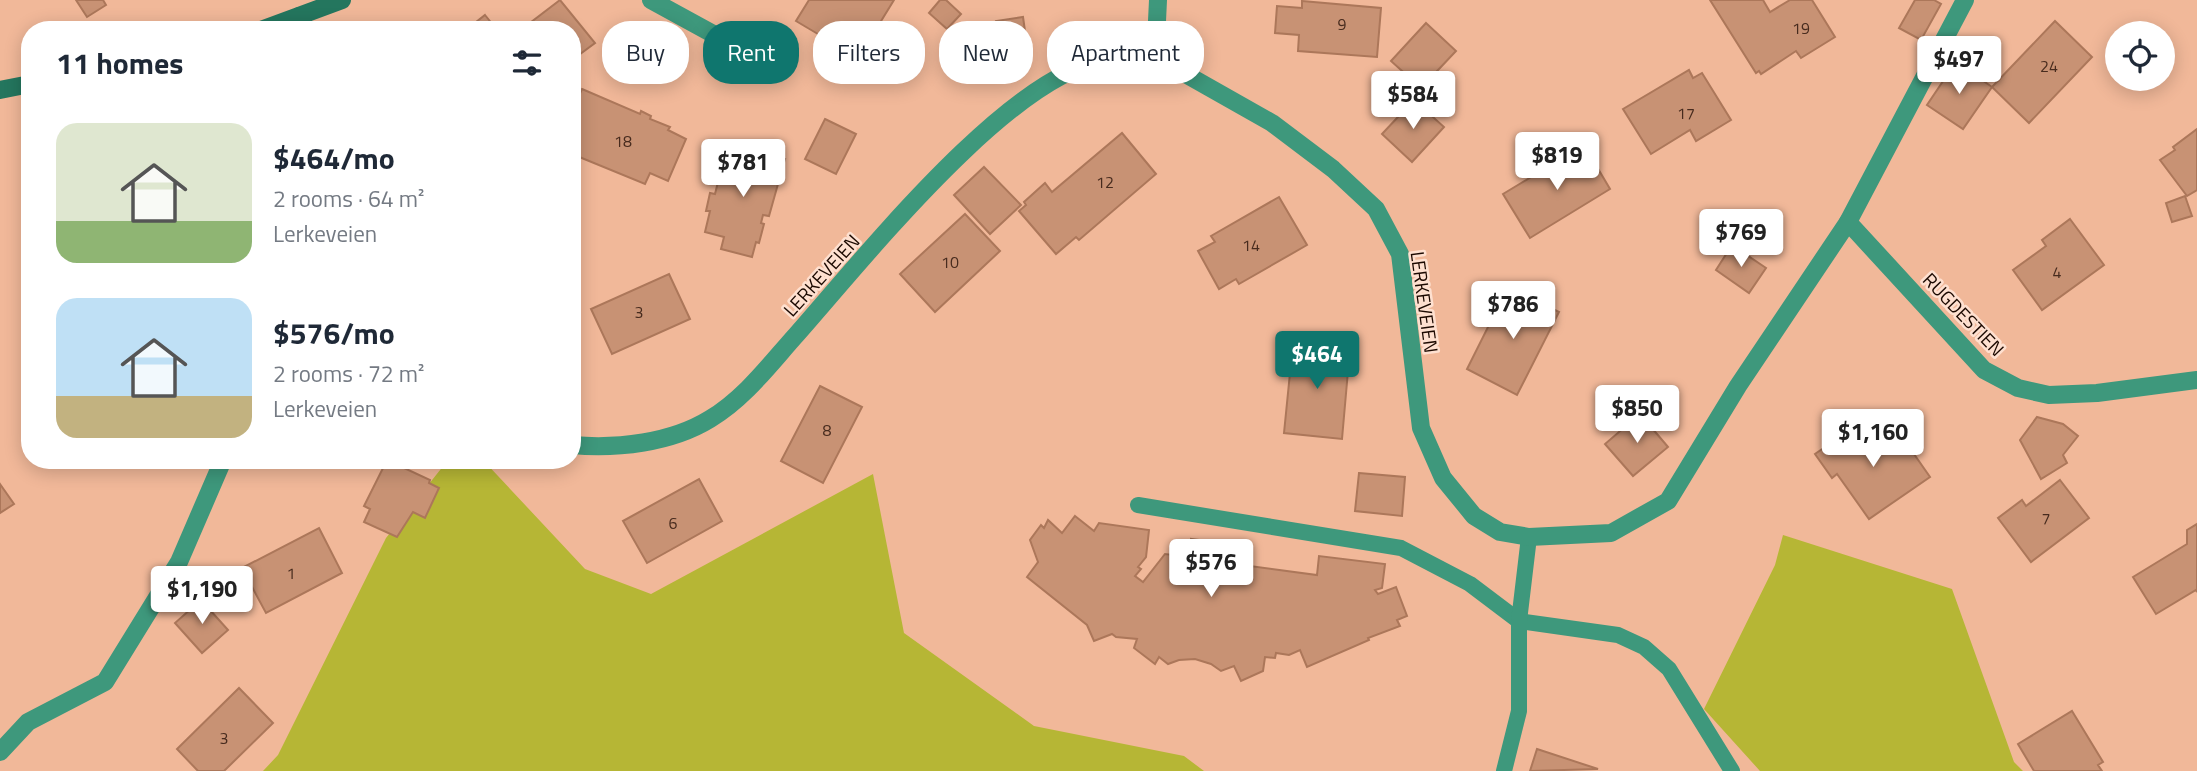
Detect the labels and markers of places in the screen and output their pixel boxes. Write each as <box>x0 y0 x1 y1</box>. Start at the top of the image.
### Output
pin: $497 <box>1918 36 2000 96</box>
pin: $584 <box>1372 72 1454 131</box>
pin: $819 <box>1516 132 1598 192</box>
pin: $781 <box>702 140 784 199</box>
pin: $769 <box>1700 210 1782 269</box>
pin: $786 <box>1472 282 1554 341</box>
pin: $464 <box>1276 332 1358 391</box>
pin: $850 <box>1596 386 1678 445</box>
pin: $1,160 <box>1816 410 1930 469</box>
pin: $576 <box>1170 540 1252 599</box>
pin: $1,190 <box>145 566 259 626</box>

